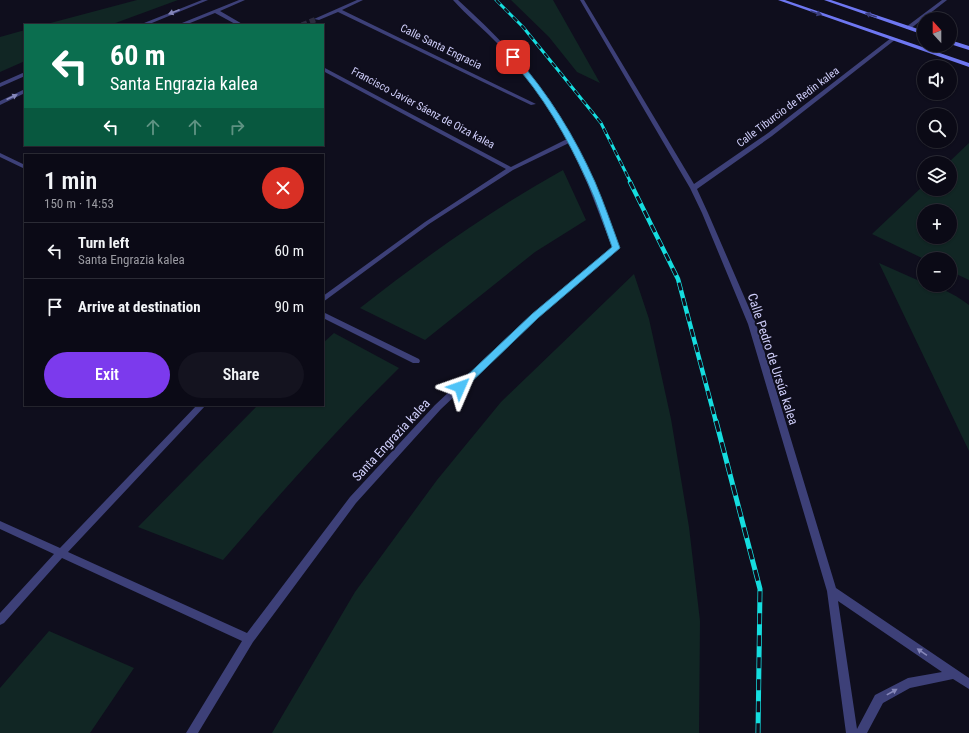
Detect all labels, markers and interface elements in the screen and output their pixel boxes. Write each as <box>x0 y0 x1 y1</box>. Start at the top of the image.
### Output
one-way arrow <box>167 10 179 16</box>
one-way arrow <box>811 10 823 16</box>
one-way arrow <box>865 12 877 18</box>
north arrow <box>917 12 957 52</box>
map controls <box>917 12 957 292</box>
street label: Calle Santa Engracia <box>398 22 484 72</box>
text: 60 m <box>110 39 166 72</box>
icon: left <box>44 40 96 92</box>
pin <box>496 40 530 74</box>
icon: arrive <box>502 46 524 68</box>
button: sound <box>917 60 957 100</box>
street label: Calle Tiburcio de Redin kalea <box>734 64 842 150</box>
street label: Francisco Javier Sáenz de Oiza kalea <box>349 65 497 151</box>
text: Santa Engrazia kalea <box>110 73 258 94</box>
one-way arrow <box>7 94 18 100</box>
button: search <box>917 108 957 148</box>
icon: left <box>100 116 122 138</box>
icon: ahead <box>142 116 164 138</box>
icon: ahead <box>184 116 206 138</box>
icon: right <box>226 116 248 138</box>
button: layers <box>917 156 957 196</box>
text: 1 min <box>44 167 97 195</box>
button: close <box>262 167 304 209</box>
text: 150 m · 14:53 <box>44 196 114 211</box>
button: + <box>917 204 957 244</box>
text: Turn left <box>78 234 129 252</box>
icon: left <box>44 240 66 262</box>
text: 60 m <box>274 242 304 260</box>
text: Santa Engrazia kalea <box>78 252 185 267</box>
button: − <box>917 252 957 292</box>
street label: Calle Pedro de Ursúa kalea <box>745 291 801 427</box>
icon: arrive <box>44 296 66 318</box>
text: Arrive at destination <box>78 298 201 316</box>
text: 90 m <box>274 298 304 316</box>
button: Exit <box>44 352 170 398</box>
button: Share <box>178 352 304 398</box>
position arrow <box>439 366 481 408</box>
street label: Santa Engrazia kalea <box>349 396 433 484</box>
one-way arrow <box>917 648 927 656</box>
one-way arrow <box>886 688 898 695</box>

